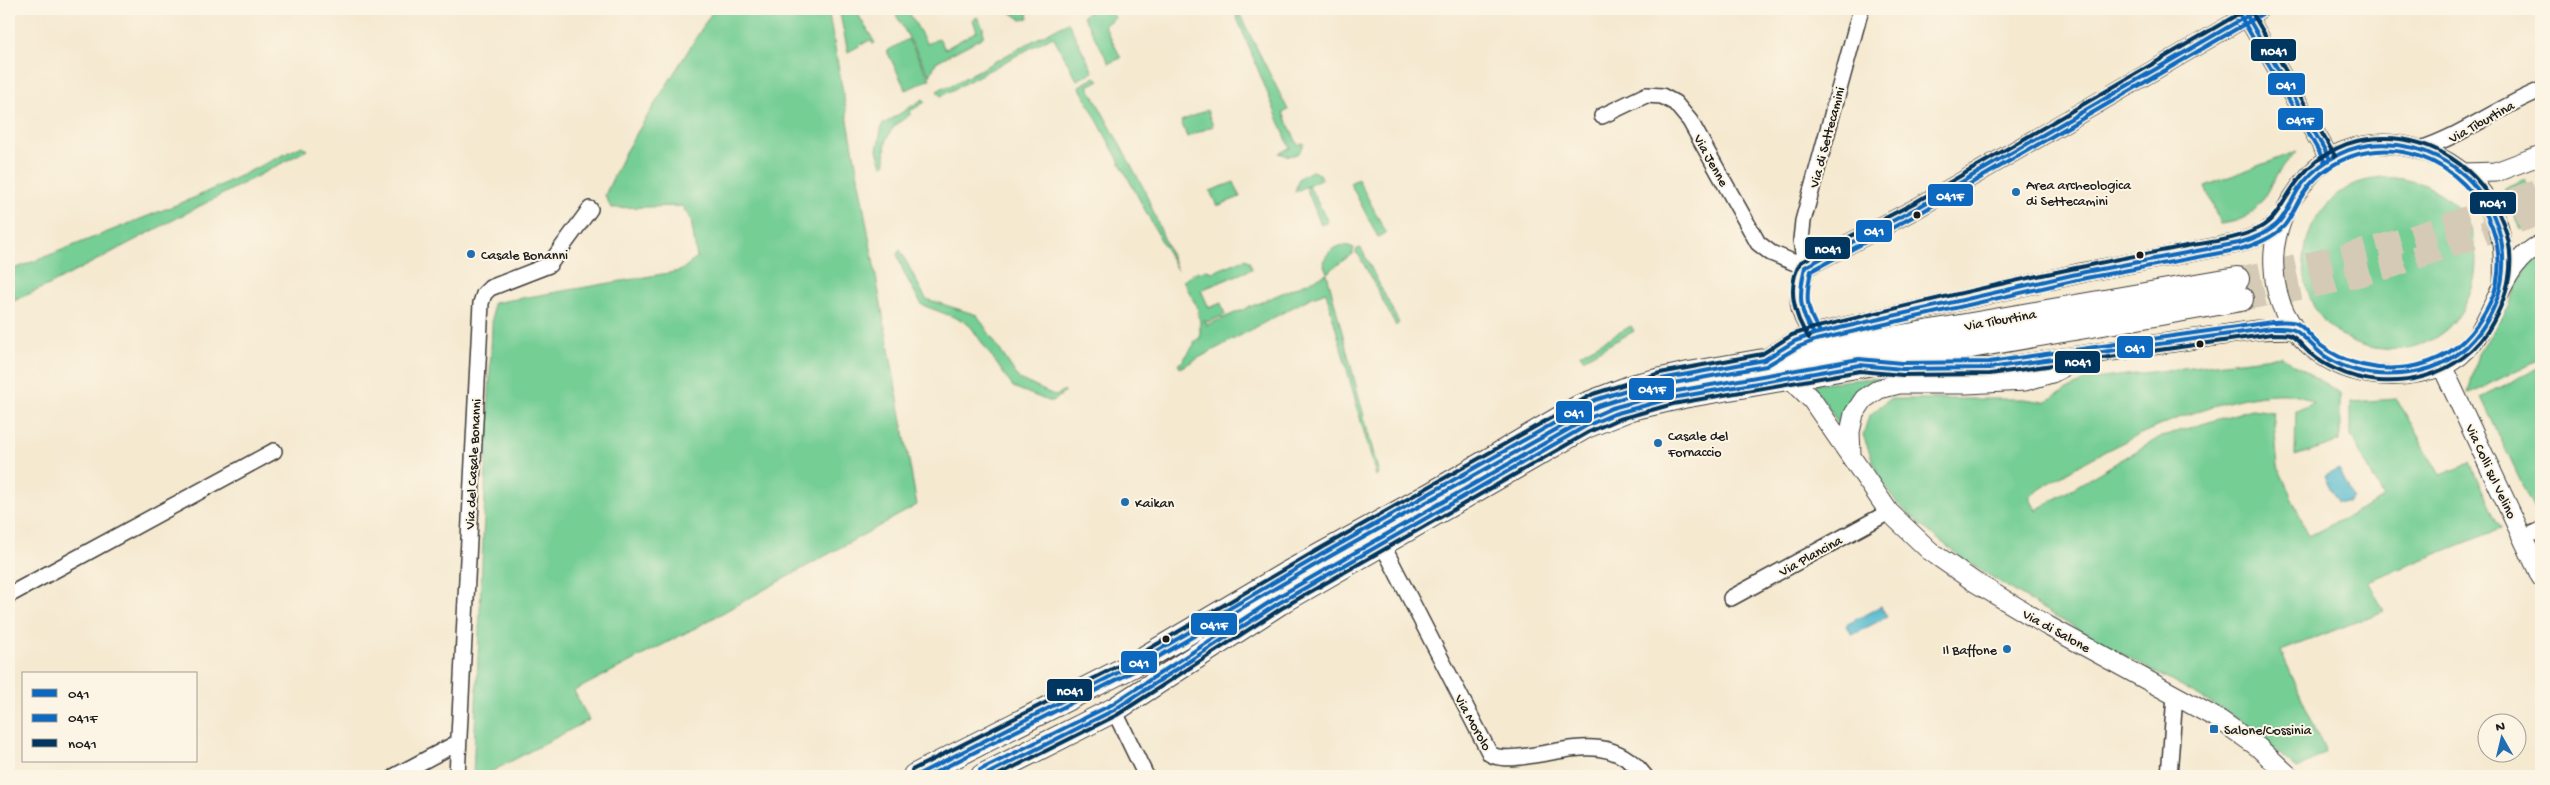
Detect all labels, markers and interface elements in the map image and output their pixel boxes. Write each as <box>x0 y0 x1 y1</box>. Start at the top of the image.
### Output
line badge: n041 <box>2250 38 2297 62</box>
text: n041 <box>2261 44 2288 61</box>
line badge: 041 <box>2267 72 2306 96</box>
text: 041 <box>2276 78 2296 95</box>
street label: Via di Settecamini <box>1806 85 1850 191</box>
street label: Via Tiburtina <box>2446 98 2519 149</box>
line badge: 041F <box>2277 107 2324 131</box>
text: 041F <box>2286 113 2316 130</box>
street label: Via Jenne <box>1688 131 1731 191</box>
place label: Area archeologica di Settecamini <box>2026 178 2132 211</box>
line badge: 041F <box>1927 183 1974 207</box>
marker: Area archeologica di Settecamini <box>2010 186 2022 198</box>
text: 041F <box>1936 189 1966 206</box>
line badge: n041 <box>2469 191 2517 215</box>
text: n041 <box>2480 196 2507 213</box>
unlabelled marker <box>1912 210 1922 220</box>
line badge: 041 <box>1855 219 1893 243</box>
text: 041 <box>1864 224 1884 241</box>
line badge: n041 <box>1804 236 1851 260</box>
text: n041 <box>1815 242 1842 259</box>
marker: Casale Bonanni <box>465 248 477 260</box>
place label: Casale Bonanni <box>481 248 568 265</box>
unlabelled marker <box>2135 250 2145 260</box>
street label: Via Tiburtina <box>1962 307 2039 336</box>
line badge: 041 <box>2116 335 2154 359</box>
unlabelled marker <box>2195 339 2205 349</box>
text: 041 <box>2125 341 2145 358</box>
line badge: n041 <box>2054 350 2101 374</box>
text: n041 <box>2065 355 2092 372</box>
line badge: 041F <box>1628 377 1675 401</box>
text: 041F <box>1638 382 1668 399</box>
street label: Via del Casale Bonanni <box>463 398 486 531</box>
line badge: 041 <box>1555 400 1593 424</box>
text: 041 <box>1564 406 1584 423</box>
street label: Via Colli sul Velino <box>2460 421 2519 522</box>
place label: Casale del Fornaccio <box>1667 429 1728 462</box>
marker: Casale del Fornaccio <box>1652 437 1664 449</box>
marker: Kaikan <box>1119 496 1131 508</box>
place label: Kaikan <box>1135 496 1175 513</box>
street label: Via Plancina <box>1776 532 1847 582</box>
street label: Via di Salone <box>2018 606 2093 658</box>
line badge: 041F <box>1190 612 1238 636</box>
text: 041F <box>1200 618 1230 635</box>
unlabelled marker <box>1161 634 1171 644</box>
place label: Il Baffone <box>1943 643 1998 660</box>
marker: Il Baffone <box>2001 643 2013 655</box>
line badge: 041 <box>1120 650 1158 674</box>
text: 041 <box>1129 656 1149 673</box>
legend <box>22 672 198 762</box>
line badge: n041 <box>1046 678 1093 702</box>
text: n041 <box>1057 684 1084 701</box>
text: 041 <box>68 686 90 704</box>
street label: Via Morolo <box>1449 691 1494 754</box>
text: 041F <box>68 710 99 728</box>
north arrow <box>2478 712 2528 762</box>
text: N <box>2495 719 2506 737</box>
marker: Salone/Cossinia <box>2208 723 2220 735</box>
place label: Salone/Cossinia <box>2224 723 2313 740</box>
text: n041 <box>68 736 97 754</box>

